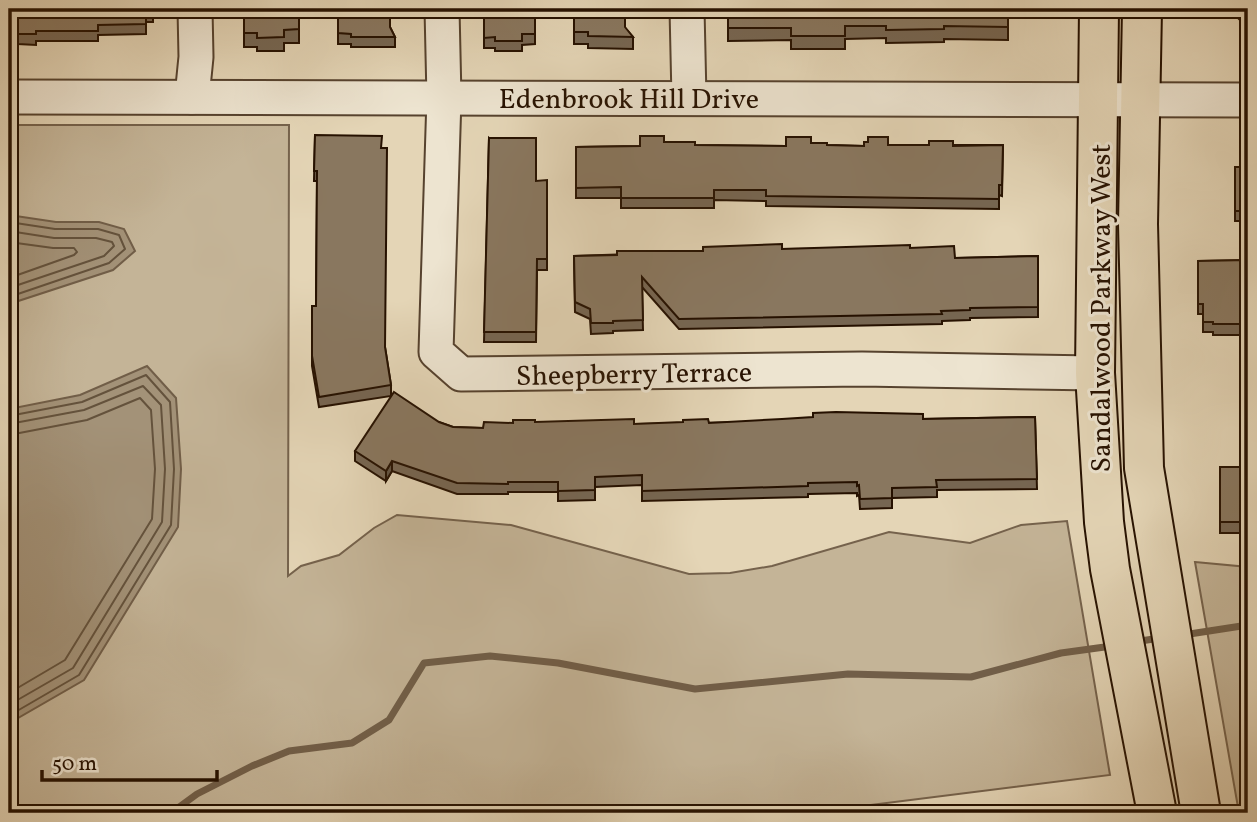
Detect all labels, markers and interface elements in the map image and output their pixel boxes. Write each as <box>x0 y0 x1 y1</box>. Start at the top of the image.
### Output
street label: Edenbrook Hill Drive <box>499 81 759 120</box>
street label: Sandalwood Parkway West <box>1083 144 1122 472</box>
street label: Sheepberry Terrace <box>515 354 753 397</box>
scale bar <box>42 738 217 782</box>
text: 50 m <box>52 750 97 779</box>

